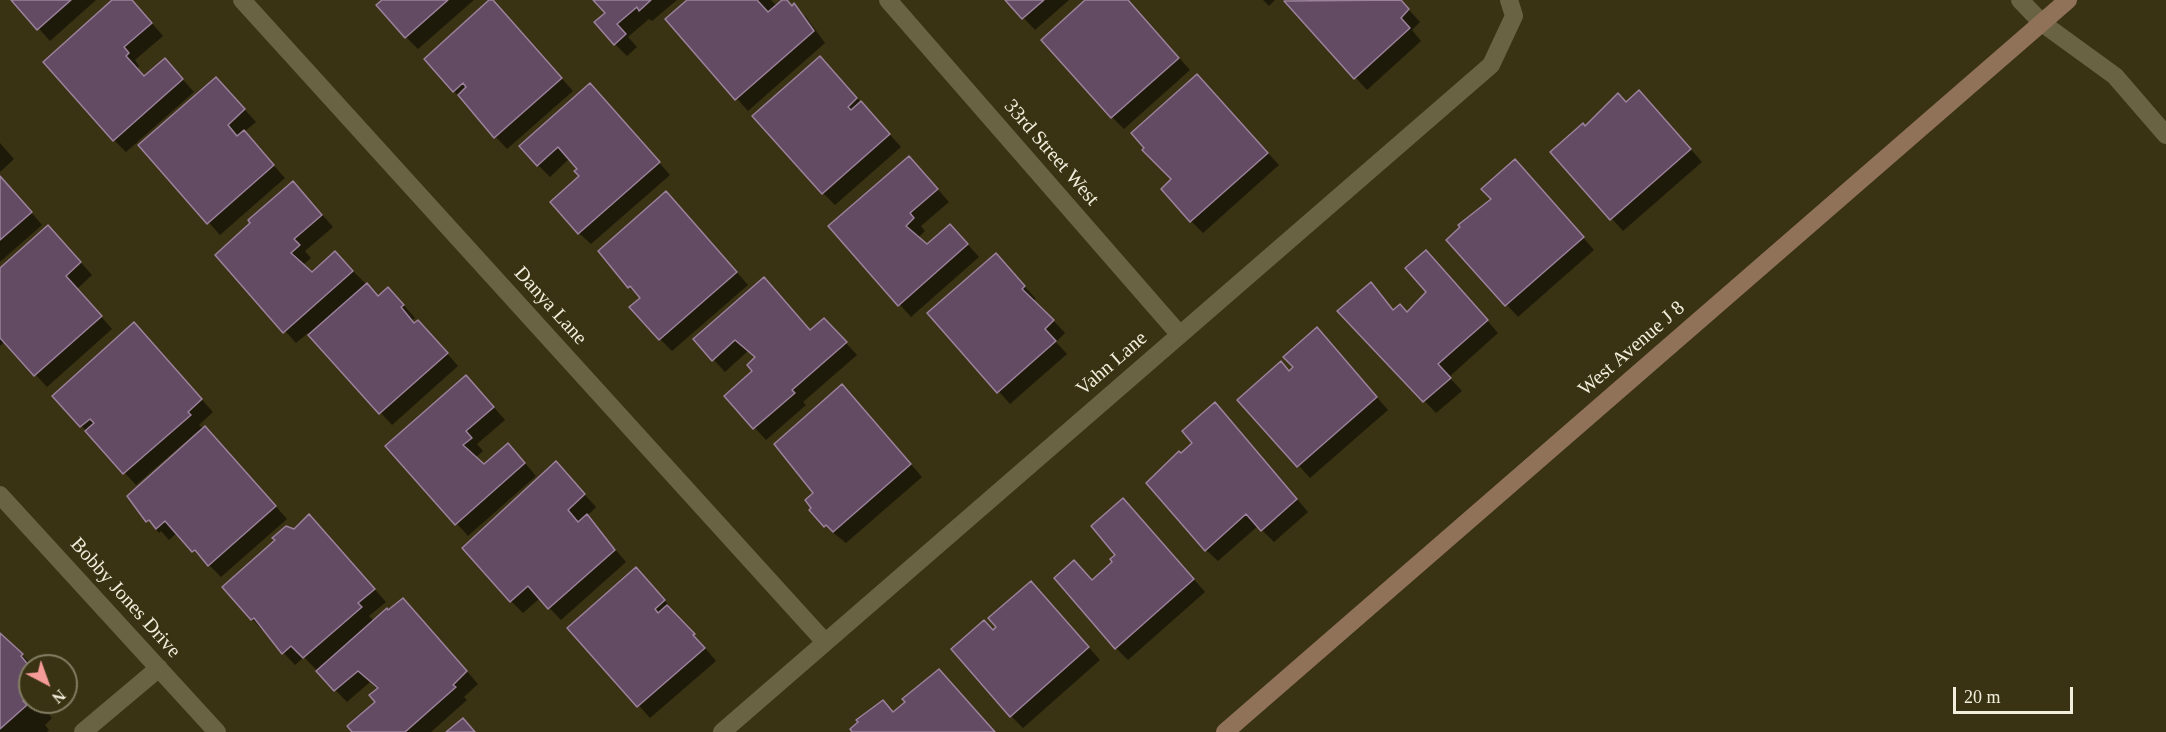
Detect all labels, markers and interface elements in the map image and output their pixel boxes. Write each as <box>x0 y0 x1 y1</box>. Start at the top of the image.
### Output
street label: 33rd Street West <box>998 95 1104 211</box>
street label: Danya Lane <box>509 262 591 350</box>
street label: West Avenue J 8 <box>1574 296 1690 402</box>
street label: Vahn Lane <box>1072 327 1152 401</box>
street label: Bobby Jones Drive <box>65 533 185 663</box>
north arrow <box>18 654 78 714</box>
scale bar <box>1956 675 2076 713</box>
text: N <box>49 686 69 707</box>
text: 20 m <box>1964 687 2001 707</box>

